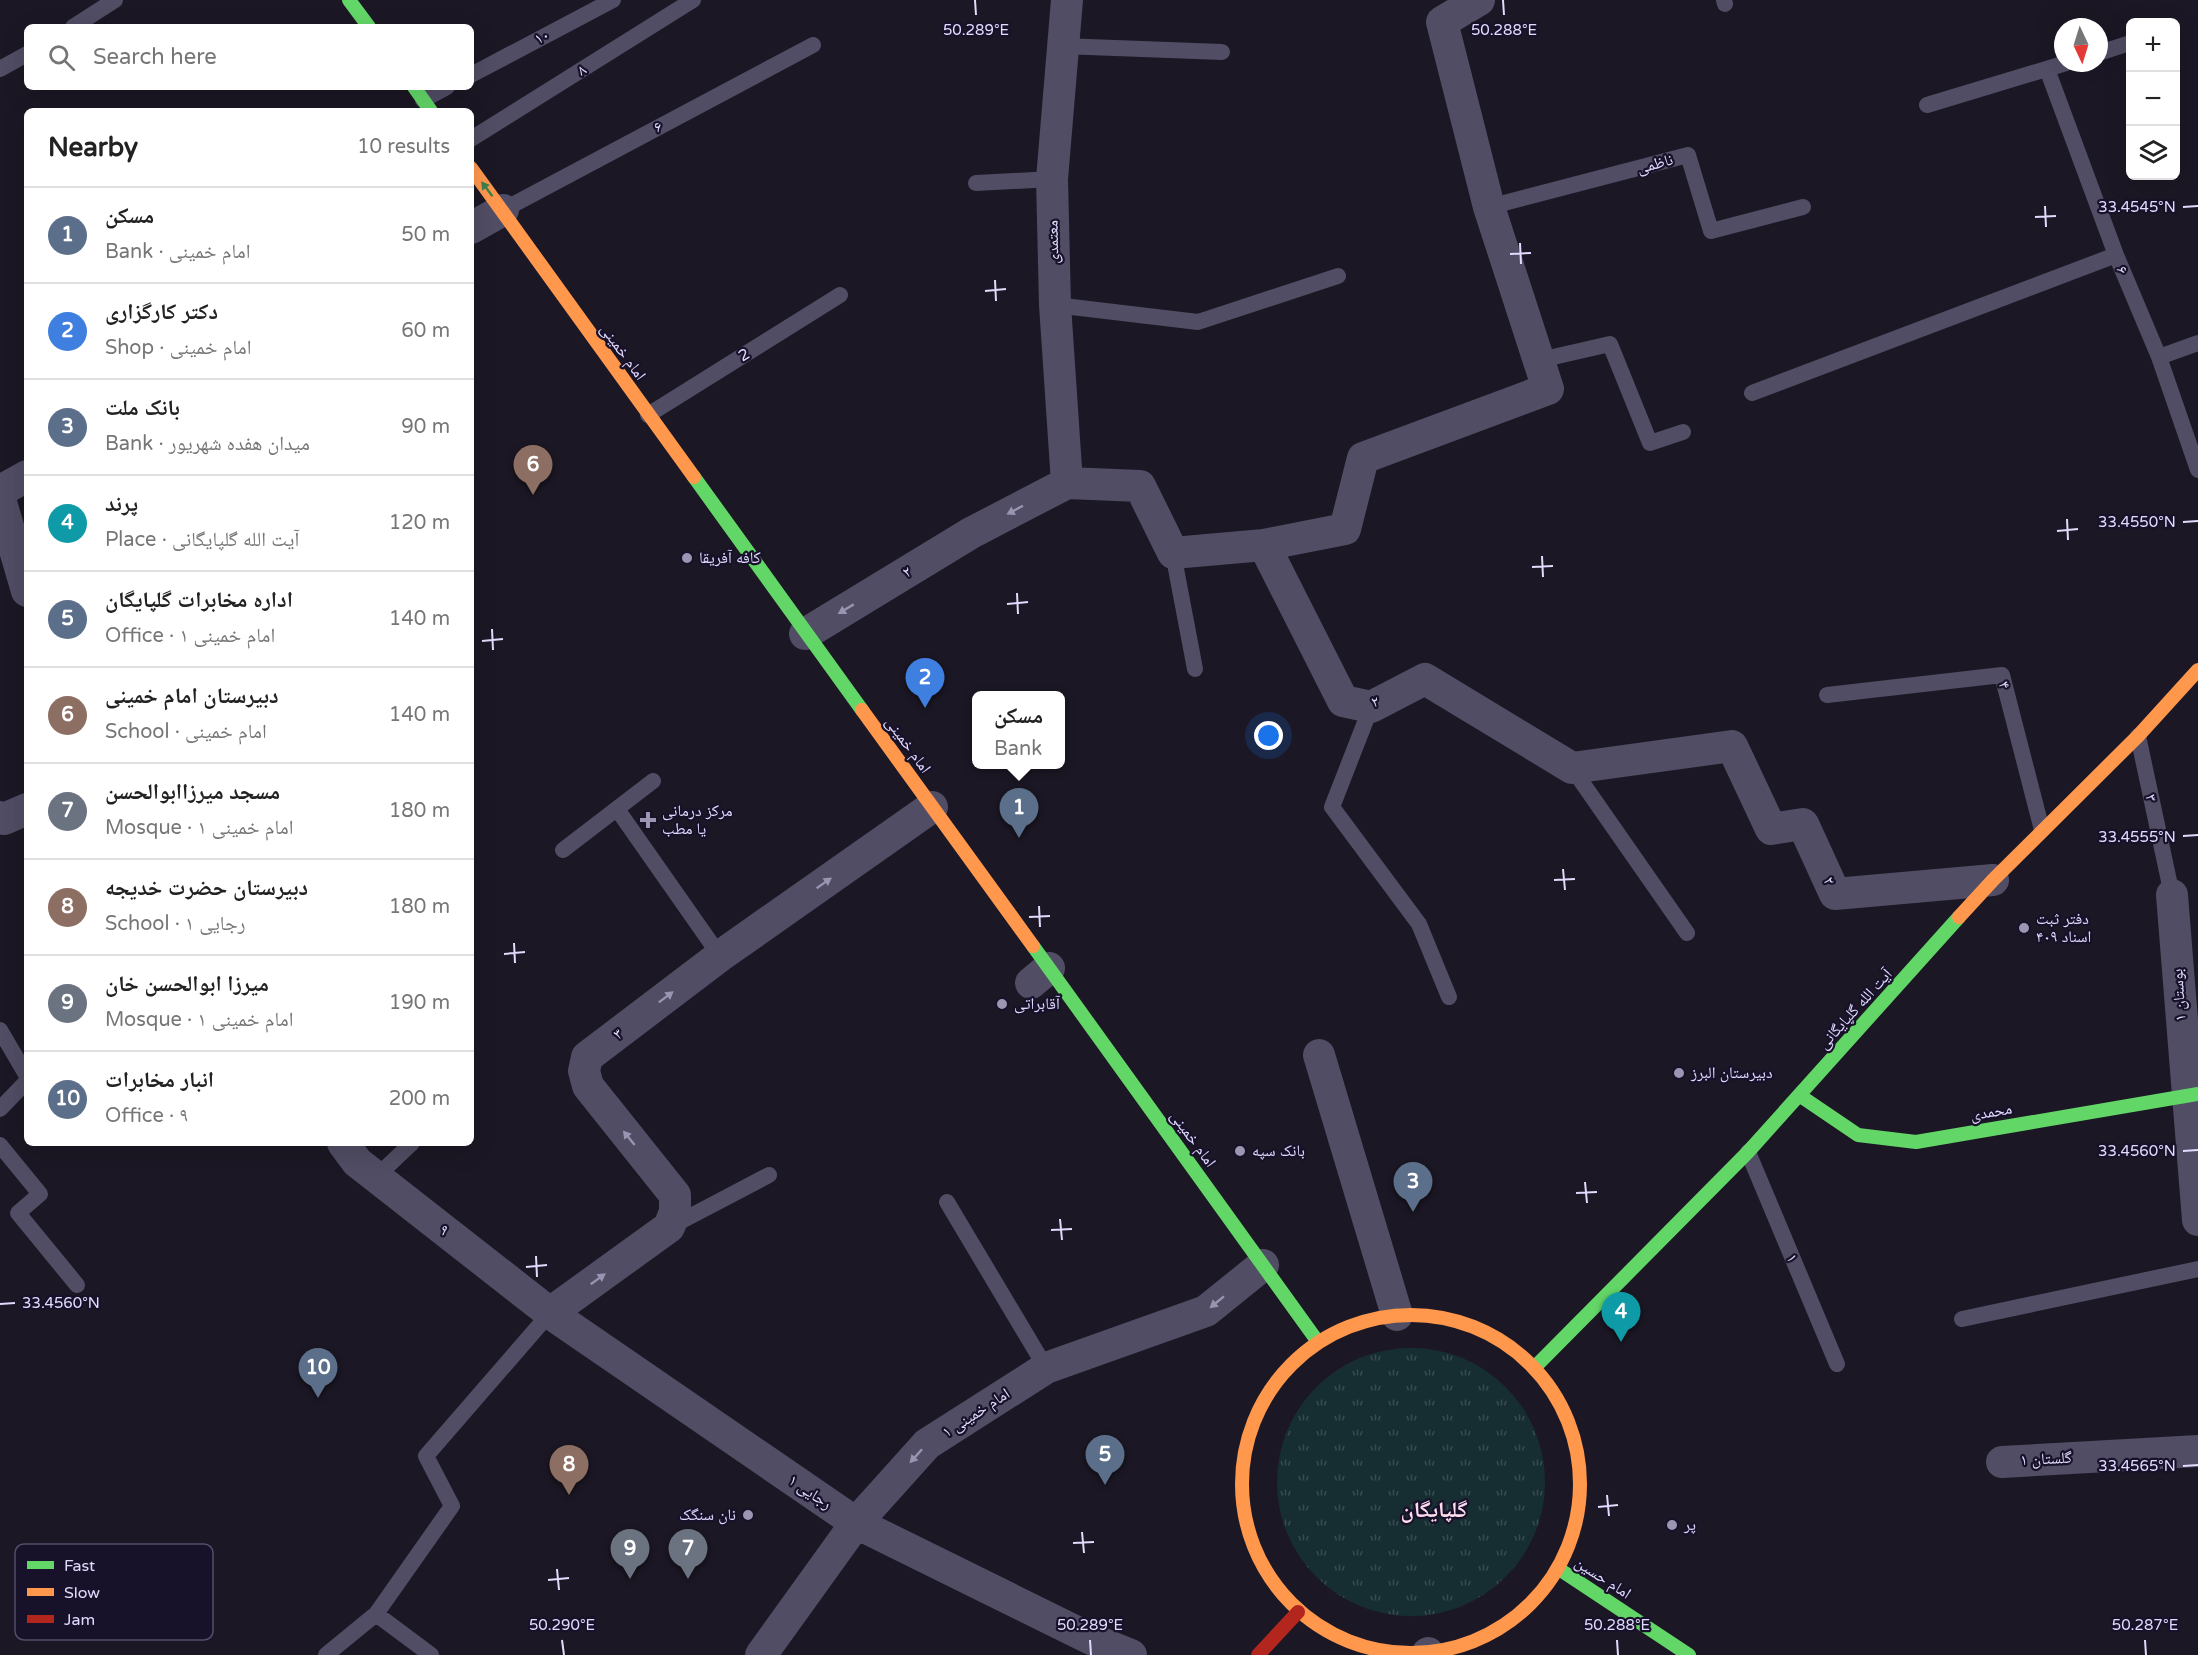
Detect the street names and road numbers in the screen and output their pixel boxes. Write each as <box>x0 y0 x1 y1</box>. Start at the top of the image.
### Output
street label: ۱۰ <box>531 25 553 49</box>
street label: ۸ <box>574 60 590 80</box>
street label: ۶ <box>650 116 666 138</box>
street label: ناظمی <box>1635 150 1675 178</box>
street label: معتمدی <box>1043 220 1063 264</box>
street label: ۶ <box>2111 263 2133 277</box>
street label: امام خمینی <box>596 320 650 384</box>
street label: 2 <box>734 344 754 366</box>
street label: ۲ <box>899 562 915 582</box>
street label: ۴ <box>1993 678 2015 692</box>
street label: ۲ <box>1369 691 1381 713</box>
street label: امام خمینی <box>881 713 935 777</box>
street label: ۳ <box>2140 792 2162 804</box>
street label: ۲ <box>1818 874 1840 888</box>
street label: آیت الله گلپایگانی <box>1814 964 1897 1053</box>
street label: بوستان ۱ <box>2167 968 2191 1022</box>
street label: ۳ <box>609 1024 627 1044</box>
street label: محمدی <box>1969 1099 2013 1125</box>
street label: امام خمینی <box>1166 1107 1220 1171</box>
street label: ۹ <box>435 1220 453 1240</box>
street label: ۱ <box>1781 1251 1803 1265</box>
street label: امام خمینی ۱ <box>938 1384 1014 1442</box>
street label: گلستان ۱ <box>2020 1448 2073 1470</box>
street label: رجایی ۱ <box>784 1470 836 1514</box>
street label: امام حسین <box>1571 1552 1635 1604</box>

